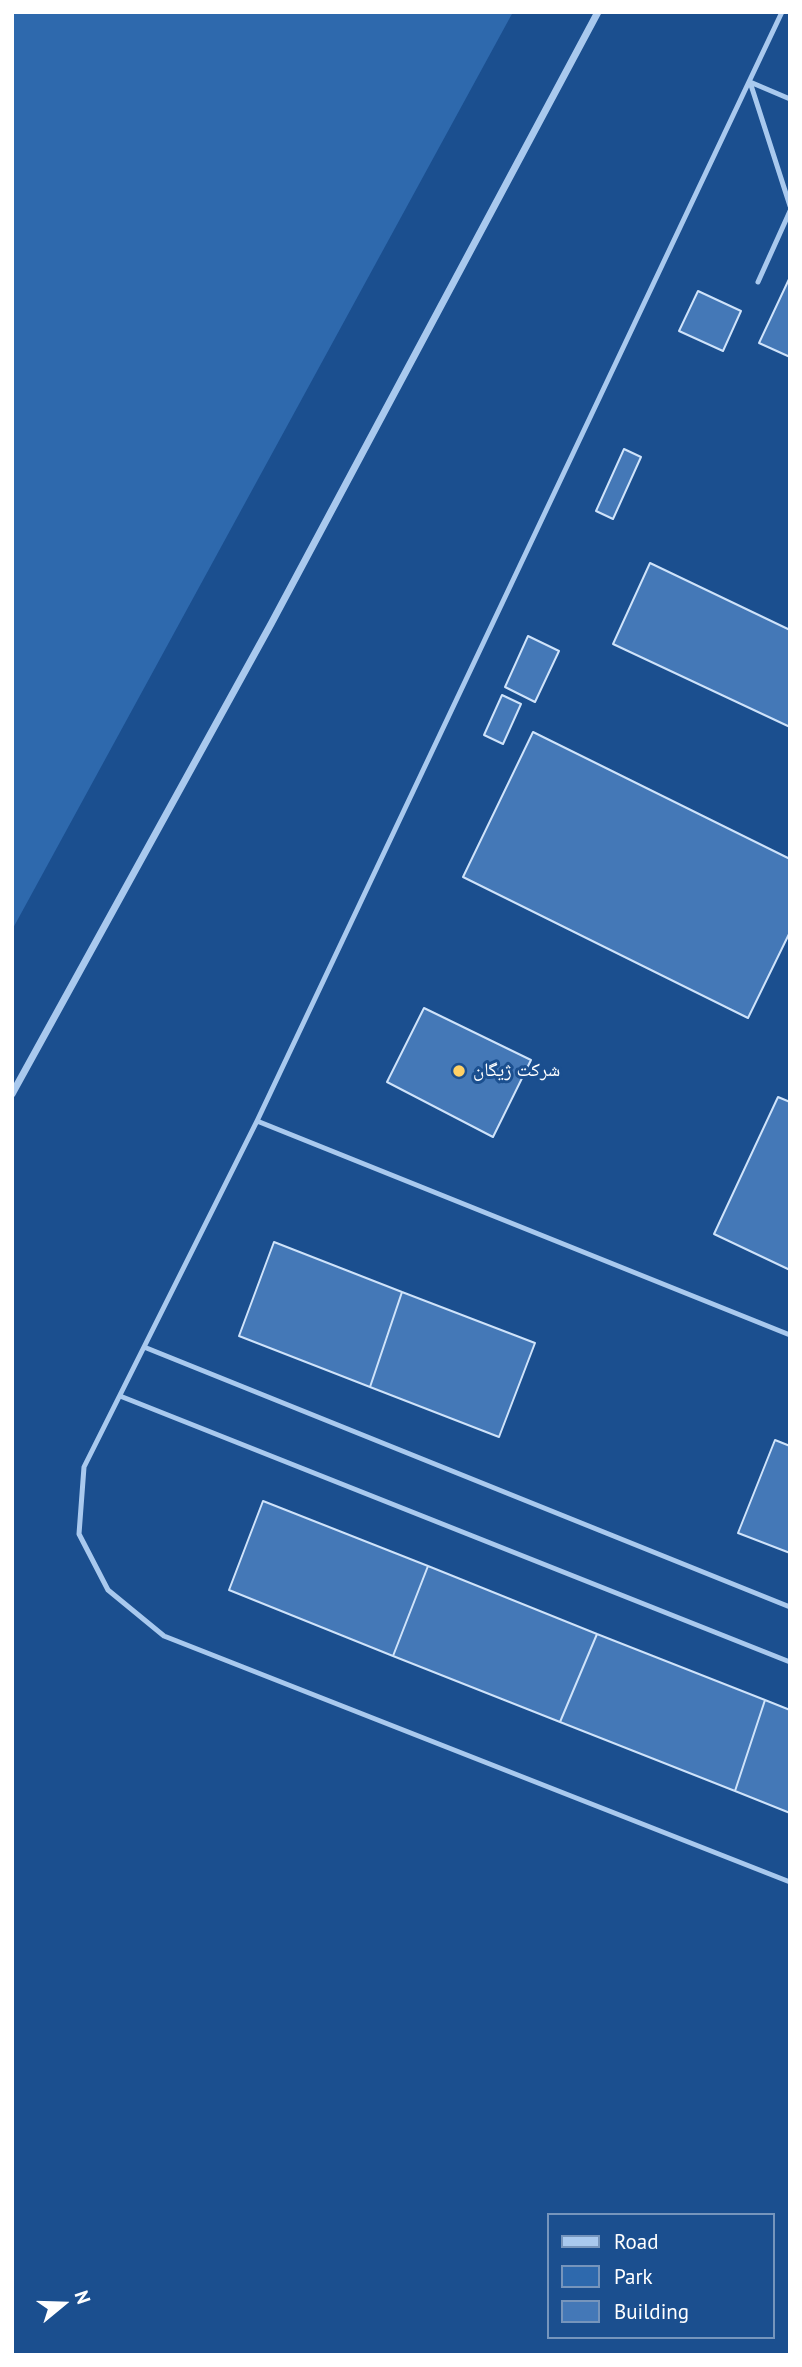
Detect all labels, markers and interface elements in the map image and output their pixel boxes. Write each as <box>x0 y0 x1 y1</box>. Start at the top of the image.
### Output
place label: شرکت ژیگان <box>473 1060 560 1082</box>
marker: شرکت ژیگان <box>451 1063 467 1079</box>
legend <box>546 2213 774 2339</box>
text: Road <box>614 2228 658 2255</box>
text: Park <box>614 2263 653 2290</box>
north arrow <box>28 2269 98 2339</box>
text: N <box>69 2287 96 2307</box>
text: Building <box>614 2298 689 2325</box>

